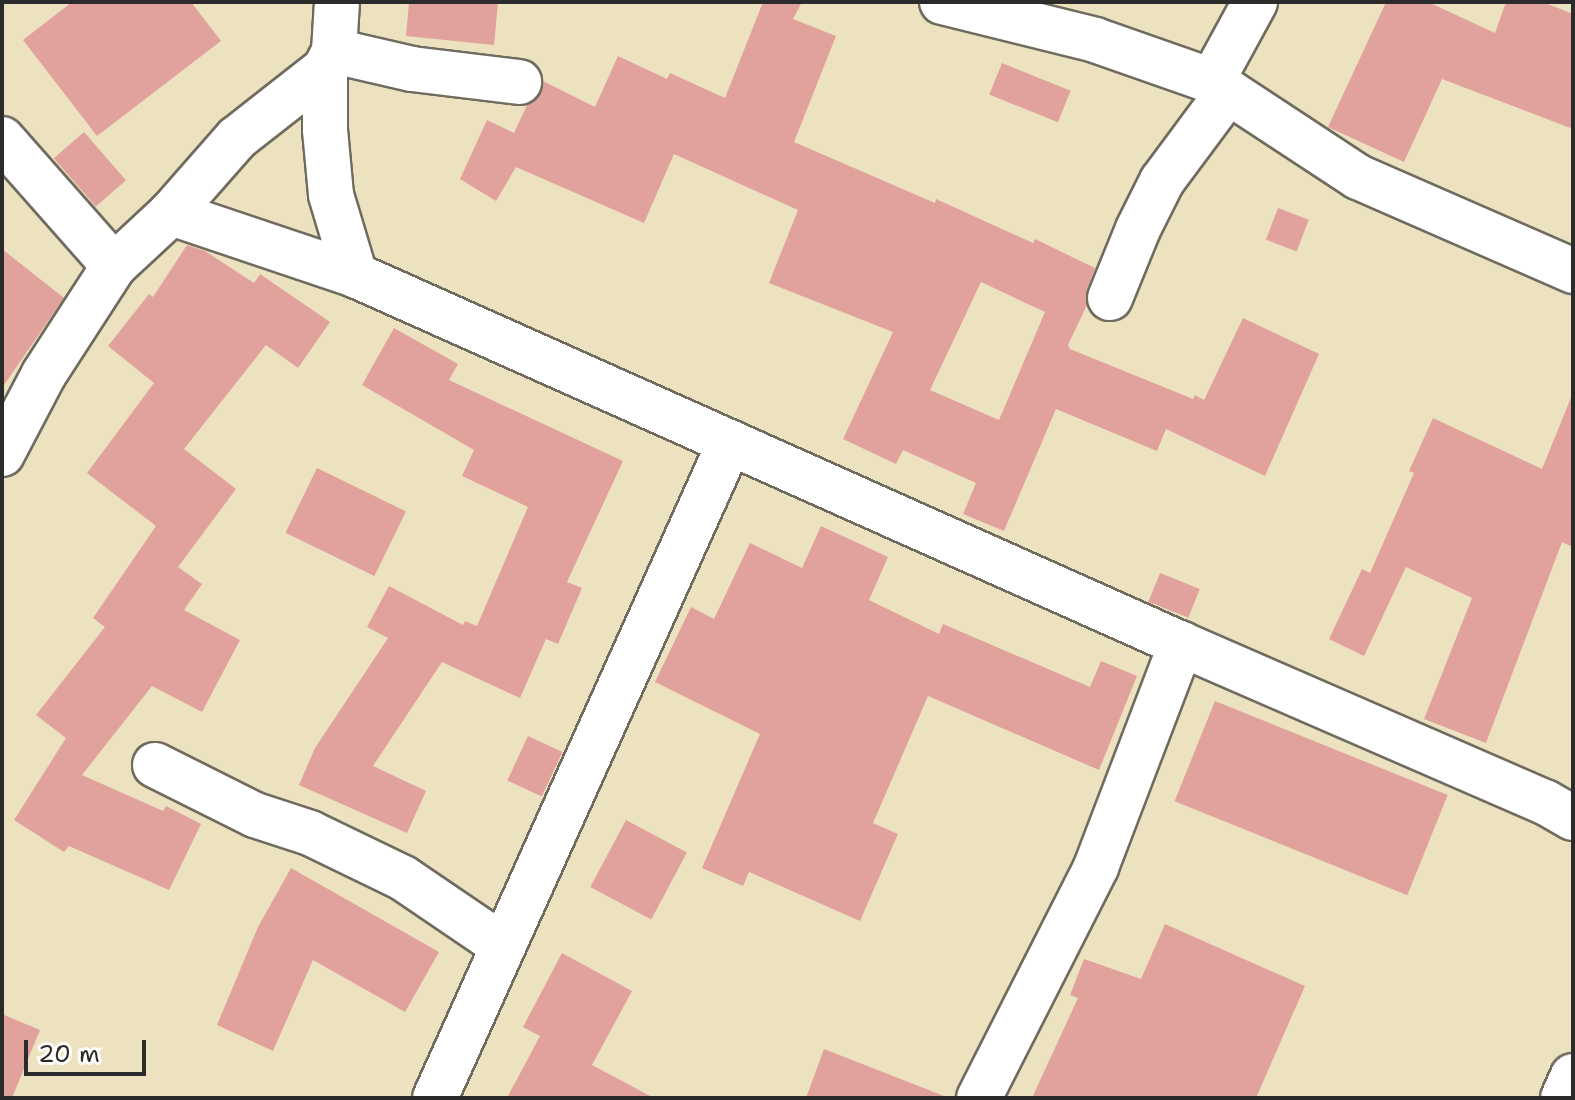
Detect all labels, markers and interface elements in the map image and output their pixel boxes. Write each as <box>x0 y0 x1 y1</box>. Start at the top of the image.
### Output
scale bar <box>28 1024 150 1074</box>
text: 20 m <box>38 1038 100 1070</box>

